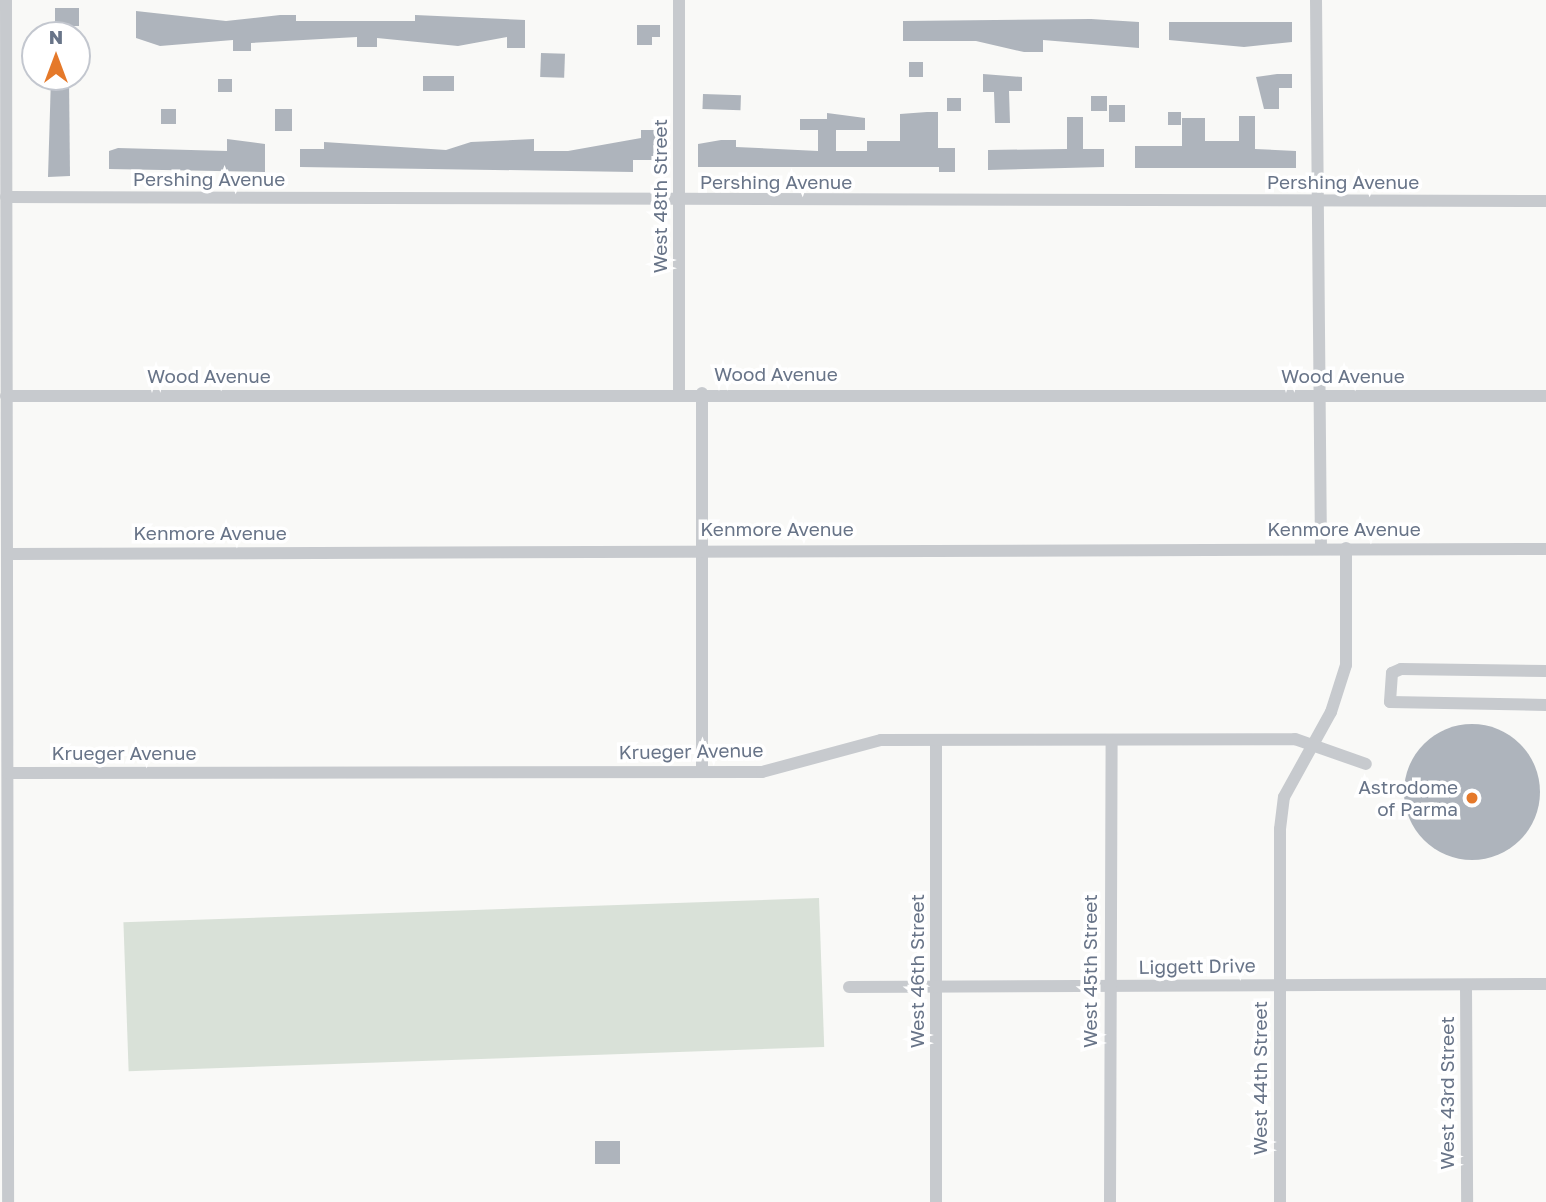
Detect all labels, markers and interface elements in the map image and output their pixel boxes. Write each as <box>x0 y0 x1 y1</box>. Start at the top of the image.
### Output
north arrow <box>21 21 91 91</box>
text: N <box>49 25 63 48</box>
street label: West 48th Street <box>649 119 671 273</box>
street label: Pershing Avenue <box>133 168 285 190</box>
street label: Pershing Avenue <box>700 171 852 193</box>
street label: Pershing Avenue <box>1267 171 1419 193</box>
street label: Wood Avenue <box>714 363 838 385</box>
street label: Wood Avenue <box>147 365 271 387</box>
street label: Wood Avenue <box>1281 365 1405 387</box>
street label: Kenmore Avenue <box>700 518 854 540</box>
street label: Kenmore Avenue <box>1267 518 1421 540</box>
street label: Kenmore Avenue <box>133 522 287 544</box>
street label: Krueger Avenue <box>618 738 764 764</box>
street label: Krueger Avenue <box>52 742 196 764</box>
place label: Astrodome of Parma <box>1358 776 1458 820</box>
marker: Astrodome of Parma <box>1464 790 1480 806</box>
street label: West 46th Street <box>906 894 928 1048</box>
street label: West 45th Street <box>1079 894 1101 1048</box>
street label: Liggett Drive <box>1138 954 1256 978</box>
street label: West 44th Street <box>1249 1001 1271 1155</box>
street label: West 43rd Street <box>1436 1016 1458 1170</box>

